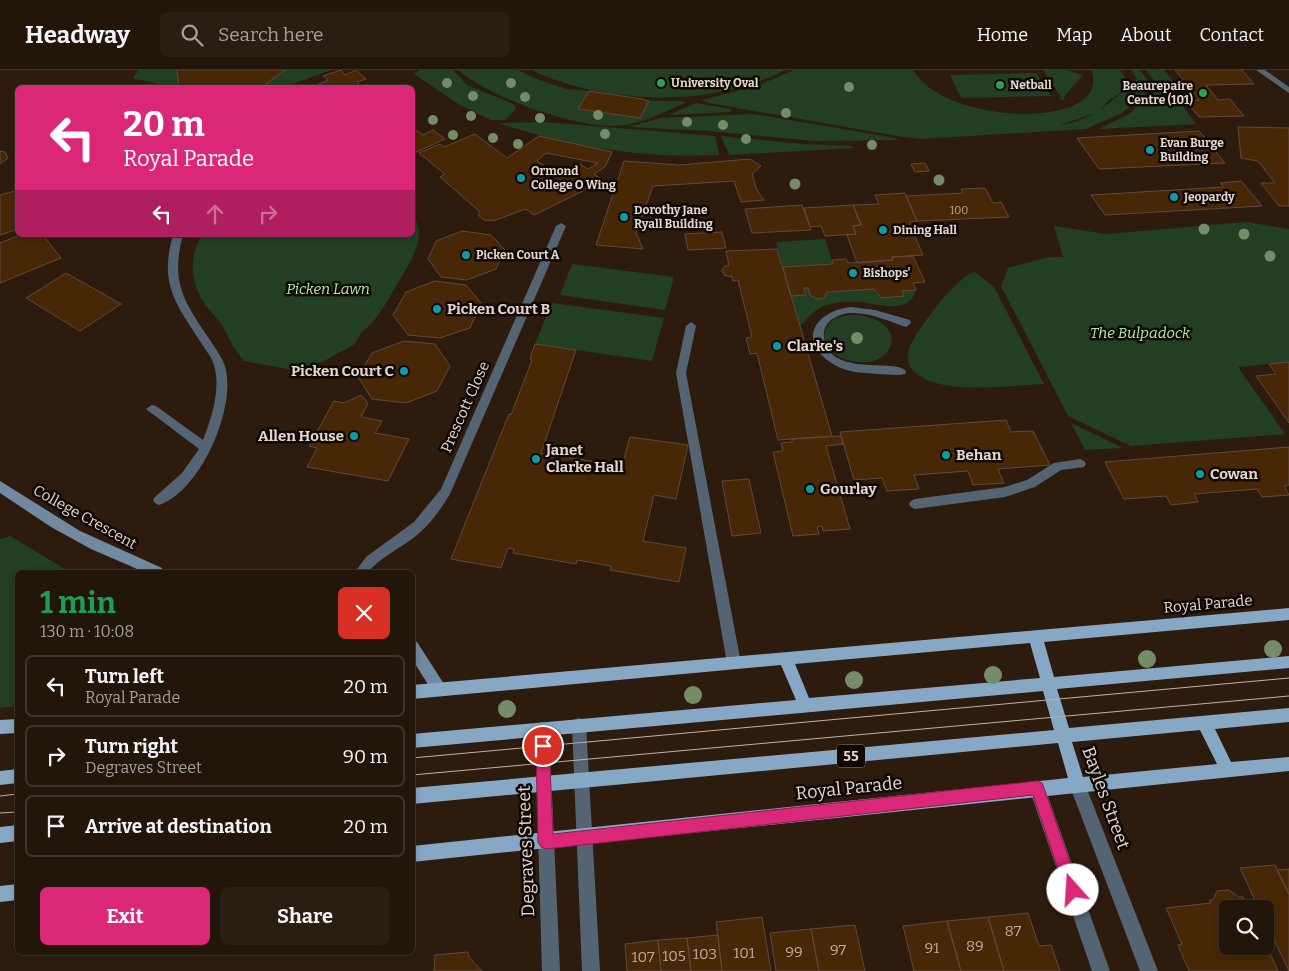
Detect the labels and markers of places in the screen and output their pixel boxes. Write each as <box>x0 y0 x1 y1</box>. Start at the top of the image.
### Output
place label: University Oval <box>671 76 759 90</box>
marker: University Oval <box>655 77 667 89</box>
place label: Netball <box>1010 78 1052 92</box>
marker: Netball <box>994 79 1006 91</box>
place label: Beaurepaire Centre (101) <box>1123 79 1193 107</box>
marker: Beaurepaire Centre (101) <box>1197 87 1209 99</box>
place label: Evan Burge Building <box>1160 136 1224 164</box>
marker: Evan Burge Building <box>1144 144 1156 156</box>
place label: Ormond College O Wing <box>531 164 616 192</box>
marker: Ormond College O Wing <box>515 172 527 184</box>
place label: Jeopardy <box>1183 190 1235 204</box>
marker: Jeopardy <box>1168 191 1180 203</box>
place label: Dorothy Jane Ryall Building <box>634 203 713 231</box>
marker: Dorothy Jane Ryall Building <box>618 211 630 223</box>
place label: Dining Hall <box>893 223 957 237</box>
marker: Dining Hall <box>877 224 889 236</box>
place label: Picken Court A <box>476 248 560 262</box>
marker: Picken Court A <box>460 249 472 261</box>
place label: Bishops' <box>863 266 911 280</box>
marker: Bishops' <box>847 267 859 279</box>
place label: Picken Court B <box>447 300 551 318</box>
marker: Picken Court B <box>431 303 443 315</box>
place label: Clarke's <box>787 337 843 355</box>
marker: Clarke's <box>771 340 783 352</box>
place label: Picken Court C <box>291 362 394 380</box>
marker: Picken Court C <box>398 365 410 377</box>
place label: Allen House <box>258 427 344 445</box>
marker: Allen House <box>348 430 360 442</box>
place label: Janet Clarke Hall <box>545 441 624 476</box>
place label: Behan <box>956 446 1002 464</box>
marker: Behan <box>940 449 952 461</box>
marker: Janet Clarke Hall <box>530 453 542 465</box>
place label: Cowan <box>1210 465 1258 483</box>
marker: Cowan <box>1194 468 1206 480</box>
place label: Gourlay <box>820 480 877 498</box>
marker: Gourlay <box>804 483 816 495</box>
pin <box>522 725 564 767</box>

